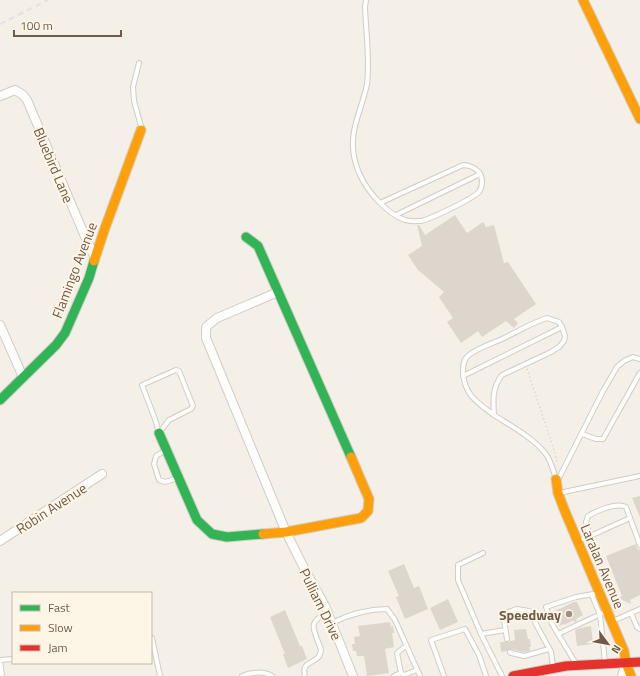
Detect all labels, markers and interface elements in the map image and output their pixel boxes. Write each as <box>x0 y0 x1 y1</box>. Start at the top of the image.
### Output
scale bar <box>14 12 121 38</box>
text: 100 m <box>20 16 53 35</box>
street label: Bluebird Lane <box>29 124 79 206</box>
street label: Flamingo Avenue <box>46 219 102 321</box>
street label: Robin Avenue <box>11 477 91 539</box>
street label: Laralan Avenue <box>576 520 630 612</box>
street label: Pulliam Drive <box>295 564 347 644</box>
legend <box>12 592 152 664</box>
text: Fast <box>48 598 71 617</box>
place label: Speedway <box>499 604 561 625</box>
marker: Speedway <box>564 609 574 619</box>
text: Slow <box>48 618 73 637</box>
north arrow <box>588 624 628 664</box>
text: Jam <box>48 638 68 657</box>
text: N <box>608 642 625 657</box>

